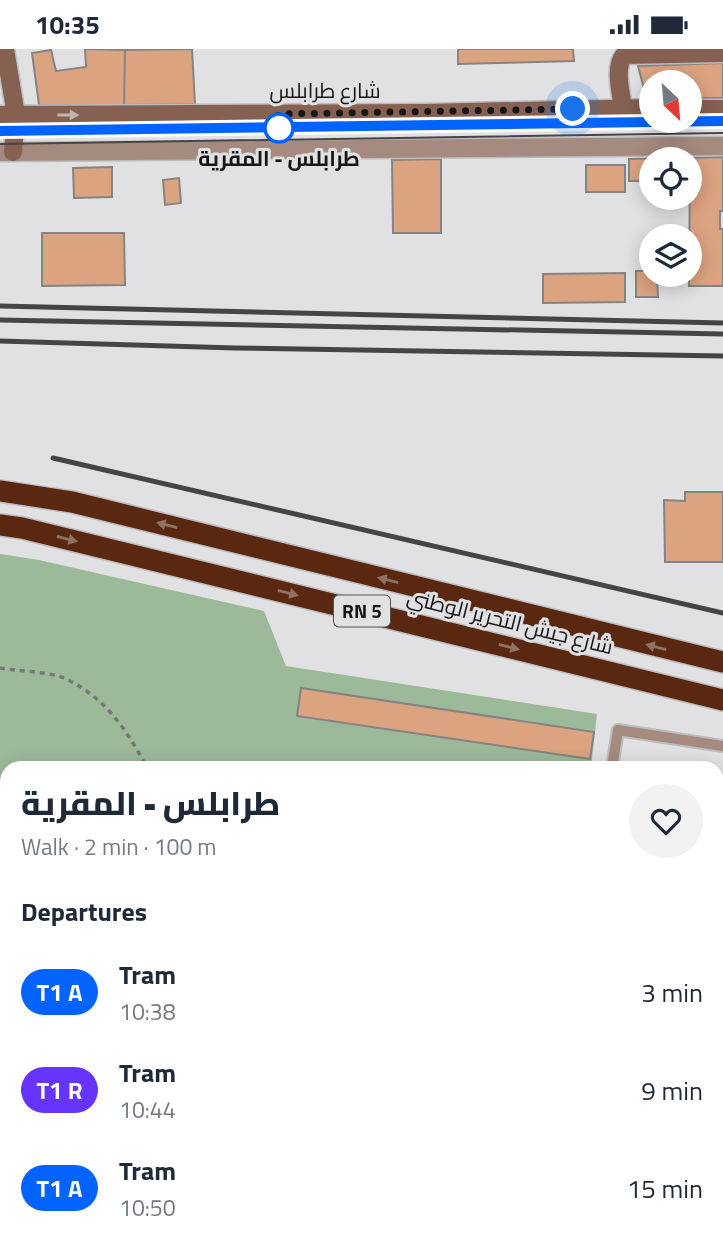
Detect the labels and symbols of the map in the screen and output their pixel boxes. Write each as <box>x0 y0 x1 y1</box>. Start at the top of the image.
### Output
north arrow <box>639 70 702 133</box>
street label: شارع طرابلس <box>269 74 381 106</box>
your location <box>555 91 590 126</box>
one-way arrow <box>57 109 79 121</box>
marker: طرابلس - المقرية <box>264 113 294 143</box>
place label: طرابلس - المقرية <box>198 142 360 174</box>
one-way arrow <box>156 519 178 530</box>
one-way arrow <box>56 534 78 545</box>
one-way arrow <box>377 574 399 585</box>
street label: شارع جيش التحرير الوطني <box>404 580 617 663</box>
one-way arrow <box>277 588 299 599</box>
road number: RN 5 <box>334 596 390 627</box>
one-way arrow <box>645 641 667 652</box>
one-way arrow <box>498 642 520 653</box>

